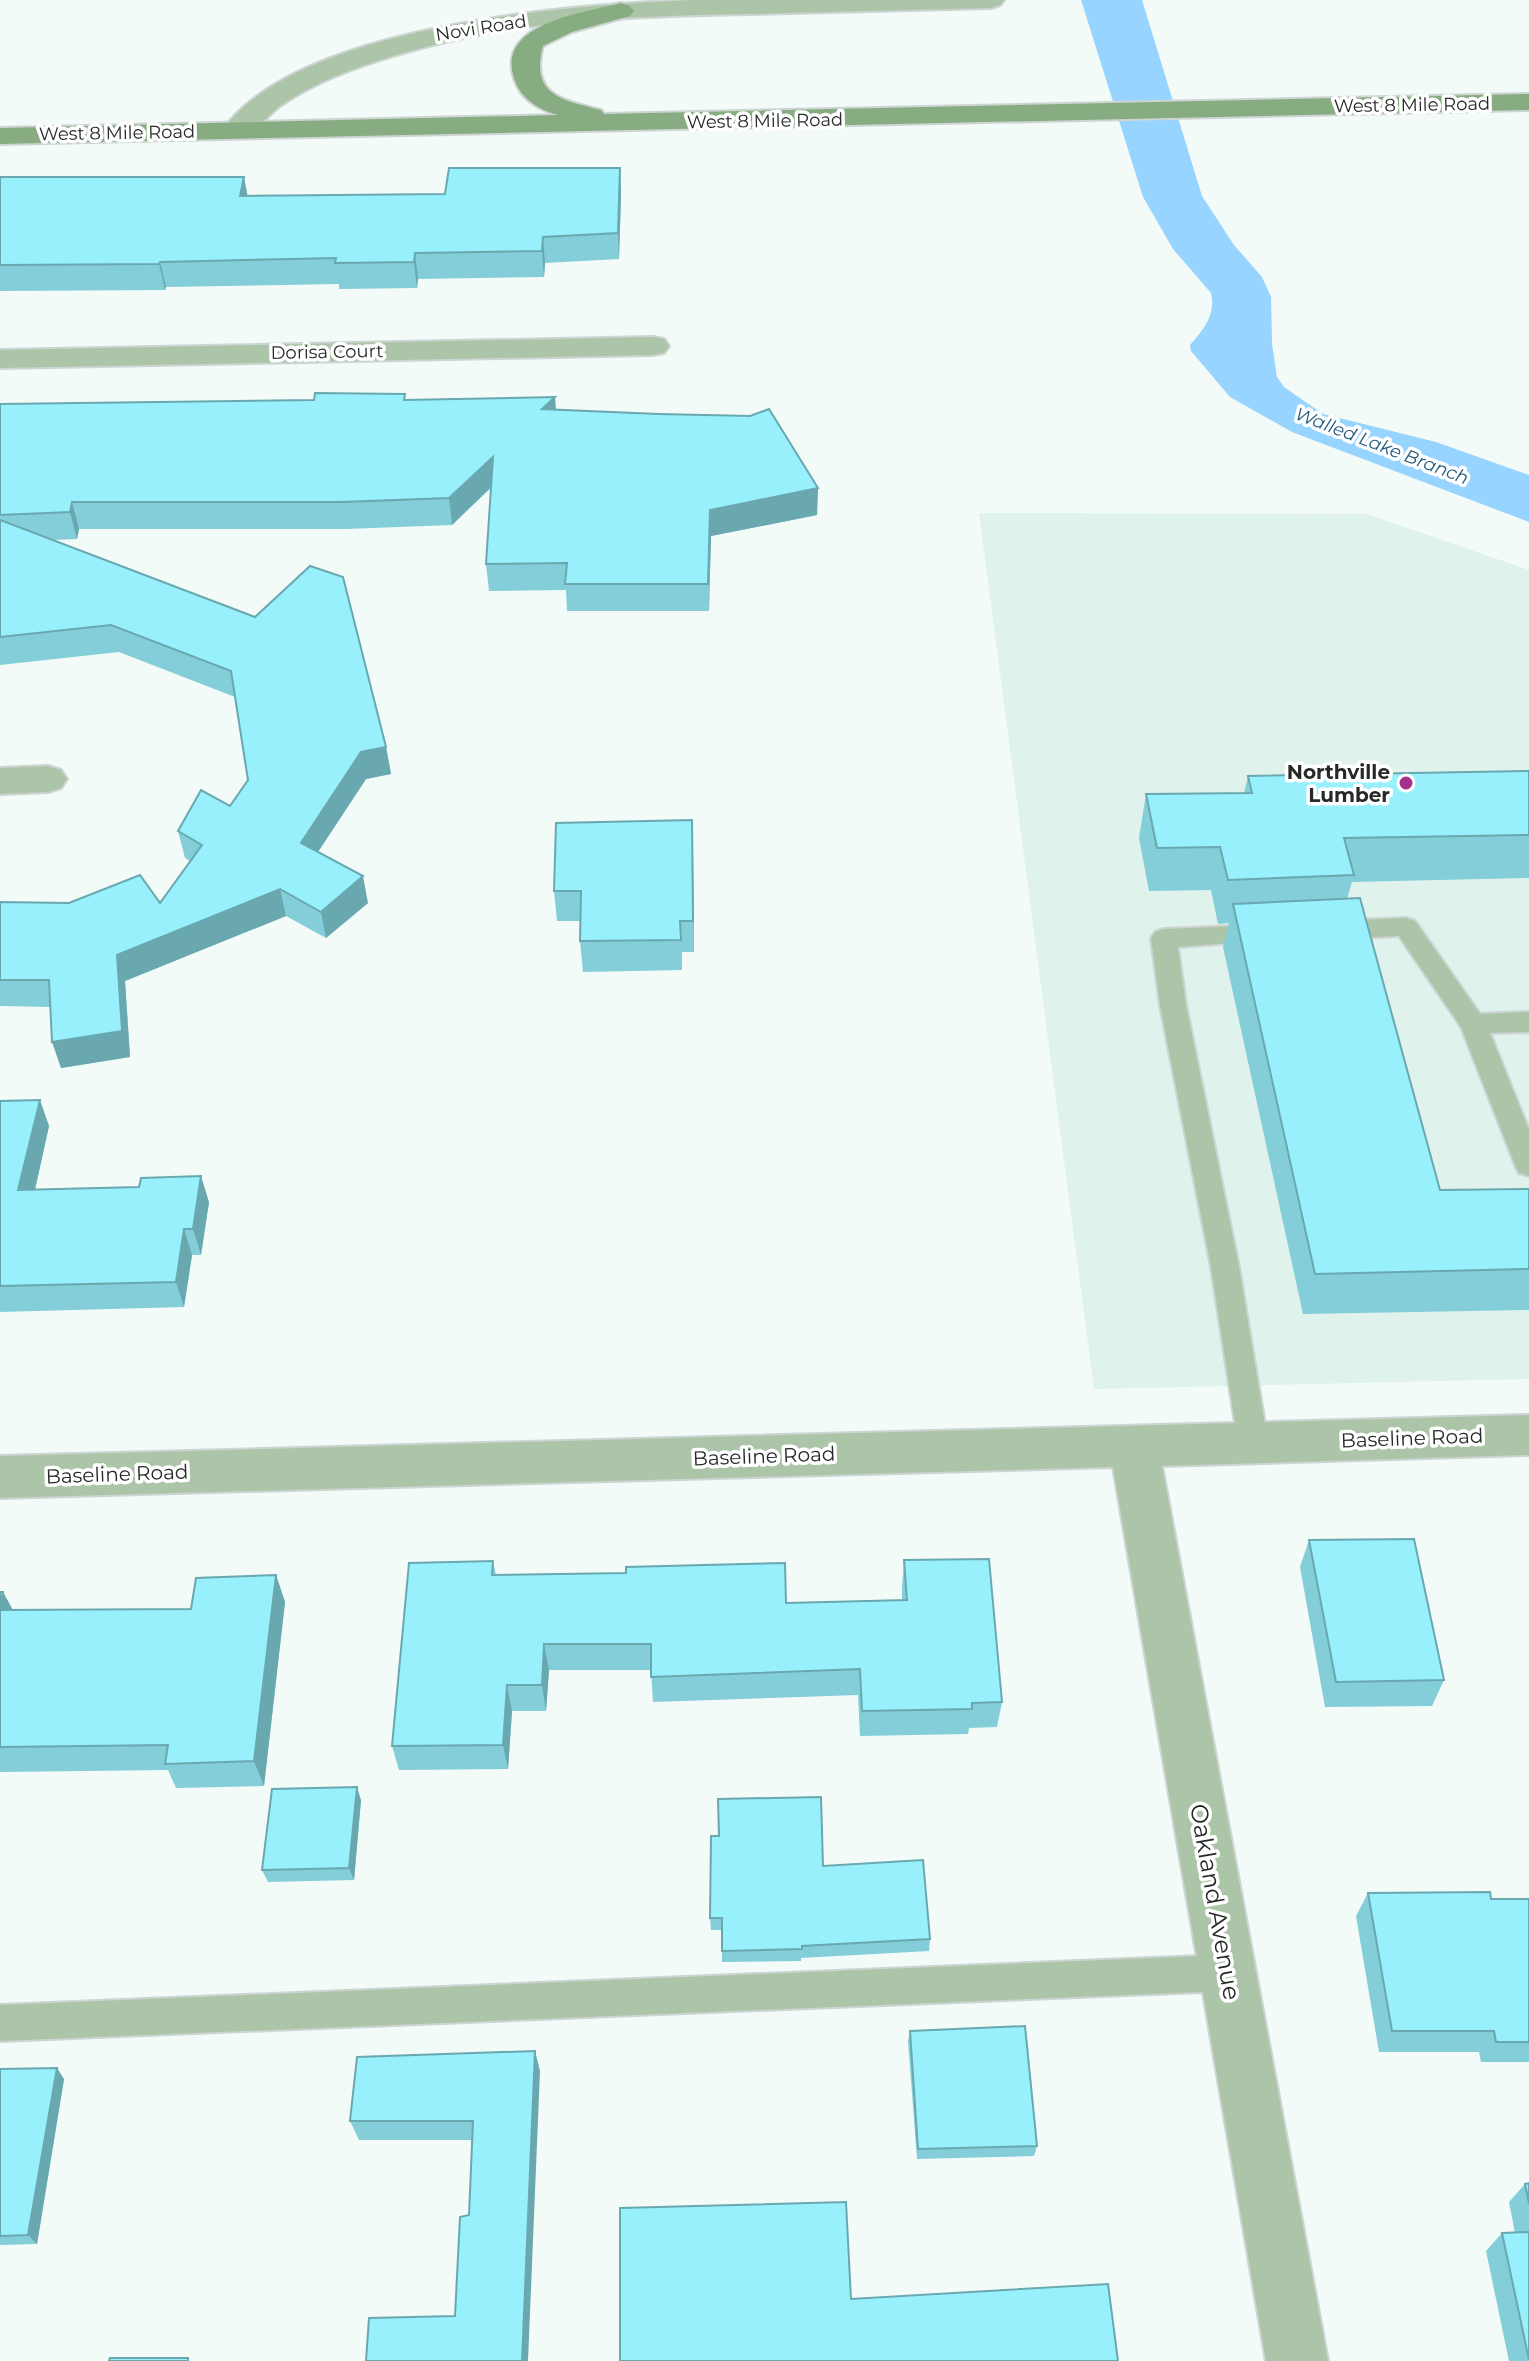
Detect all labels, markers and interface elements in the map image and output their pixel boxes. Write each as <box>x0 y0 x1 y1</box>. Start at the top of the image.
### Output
street label: Novi Road <box>434 10 528 46</box>
street label: West 8 Mile Road <box>1334 93 1490 117</box>
street label: West 8 Mile Road <box>687 109 843 133</box>
street label: West 8 Mile Road <box>39 121 195 145</box>
street label: Dorisa Court <box>270 340 384 364</box>
water label: Walled Lake Branch <box>1292 403 1472 489</box>
place label: Northville Lumber <box>1287 760 1390 807</box>
marker: Northville Lumber <box>1397 774 1415 792</box>
street label: Baseline Road <box>1340 1424 1484 1452</box>
street label: Baseline Road <box>692 1442 836 1470</box>
street label: Baseline Road <box>45 1460 189 1488</box>
street label: Oakland Avenue <box>1184 1802 1247 2002</box>

